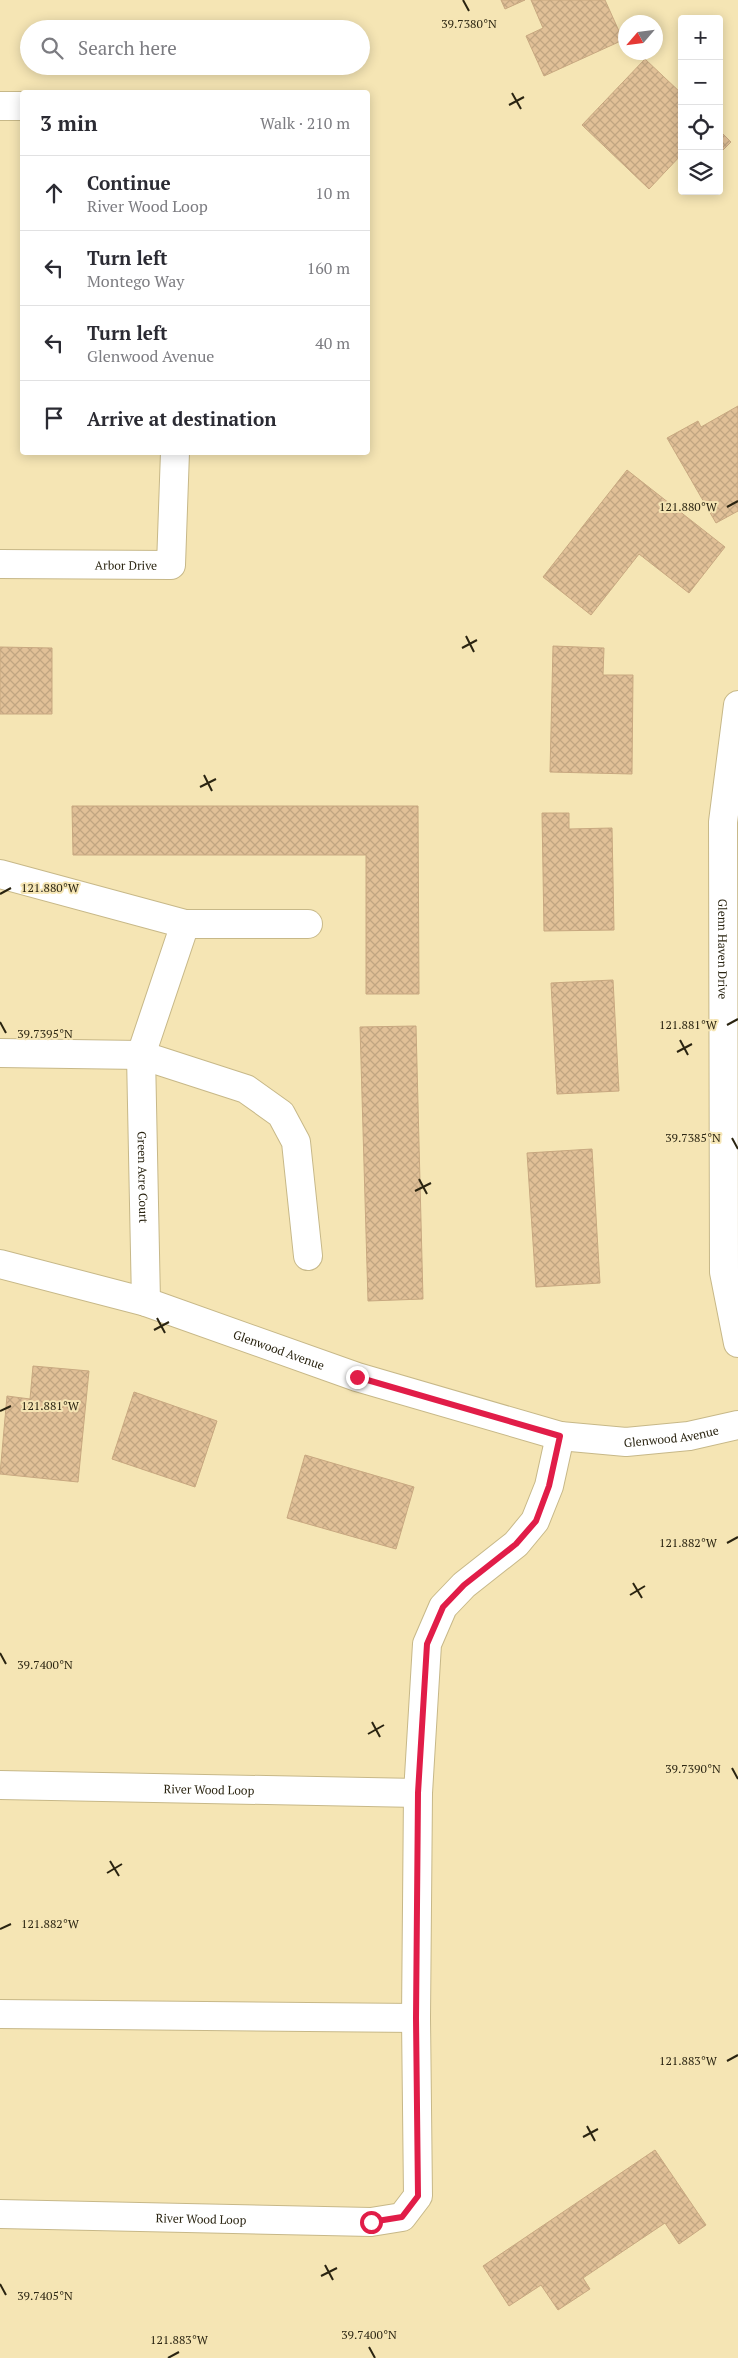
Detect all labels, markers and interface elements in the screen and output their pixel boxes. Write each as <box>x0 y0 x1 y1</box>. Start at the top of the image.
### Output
north arrow <box>618 15 663 60</box>
map controls <box>678 15 723 195</box>
button: + <box>678 15 723 60</box>
text: 39.7380°N <box>441 16 497 31</box>
search box <box>20 20 370 75</box>
icon: search <box>38 34 66 62</box>
text: Search here <box>78 35 177 60</box>
button: − <box>678 60 723 105</box>
button: locate <box>678 105 723 150</box>
text: 3 min <box>40 109 97 137</box>
text: Walk · 210 m <box>260 112 350 134</box>
button: layers <box>678 150 723 195</box>
text: Continue <box>87 170 171 195</box>
icon: ahead <box>40 179 68 207</box>
text: 10 m <box>315 182 350 204</box>
text: River Wood Loop <box>87 195 208 217</box>
text: Turn left <box>87 245 168 270</box>
icon: left <box>40 254 68 282</box>
text: 160 m <box>307 257 350 279</box>
text: Montego Way <box>87 270 184 292</box>
text: Turn left <box>87 320 168 345</box>
icon: left <box>40 329 68 357</box>
text: 40 m <box>315 332 350 354</box>
text: Glenwood Avenue <box>87 345 214 367</box>
icon: arrive <box>40 404 68 432</box>
text: Arrive at destination <box>87 406 276 431</box>
text: 121.880°W <box>659 499 718 514</box>
street label: Arbor Drive <box>95 557 157 572</box>
text: 121.880°W <box>21 880 80 895</box>
street label: Glenn Haven Drive <box>716 899 731 999</box>
text: 121.881°W <box>659 1017 718 1032</box>
text: 39.7395°N <box>17 1026 73 1041</box>
text: 39.7385°N <box>665 1130 721 1145</box>
street label: Green Acre Court <box>135 1131 152 1224</box>
street label: Glenwood Avenue <box>231 1326 327 1372</box>
route end <box>346 1366 369 1389</box>
text: 121.881°W <box>21 1398 80 1413</box>
street label: Glenwood Avenue <box>623 1422 720 1450</box>
text: 121.882°W <box>659 1535 718 1550</box>
text: 39.7400°N <box>17 1657 73 1672</box>
text: 39.7390°N <box>665 1761 721 1776</box>
street label: River Wood Loop <box>163 1781 255 1797</box>
text: 121.882°W <box>21 1916 80 1931</box>
text: 121.883°W <box>659 2053 718 2068</box>
street label: River Wood Loop <box>155 2210 247 2227</box>
route start <box>360 2211 383 2234</box>
text: 39.7405°N <box>17 2288 73 2303</box>
text: 39.7400°N <box>341 2327 397 2342</box>
text: 121.883°W <box>150 2332 209 2347</box>

